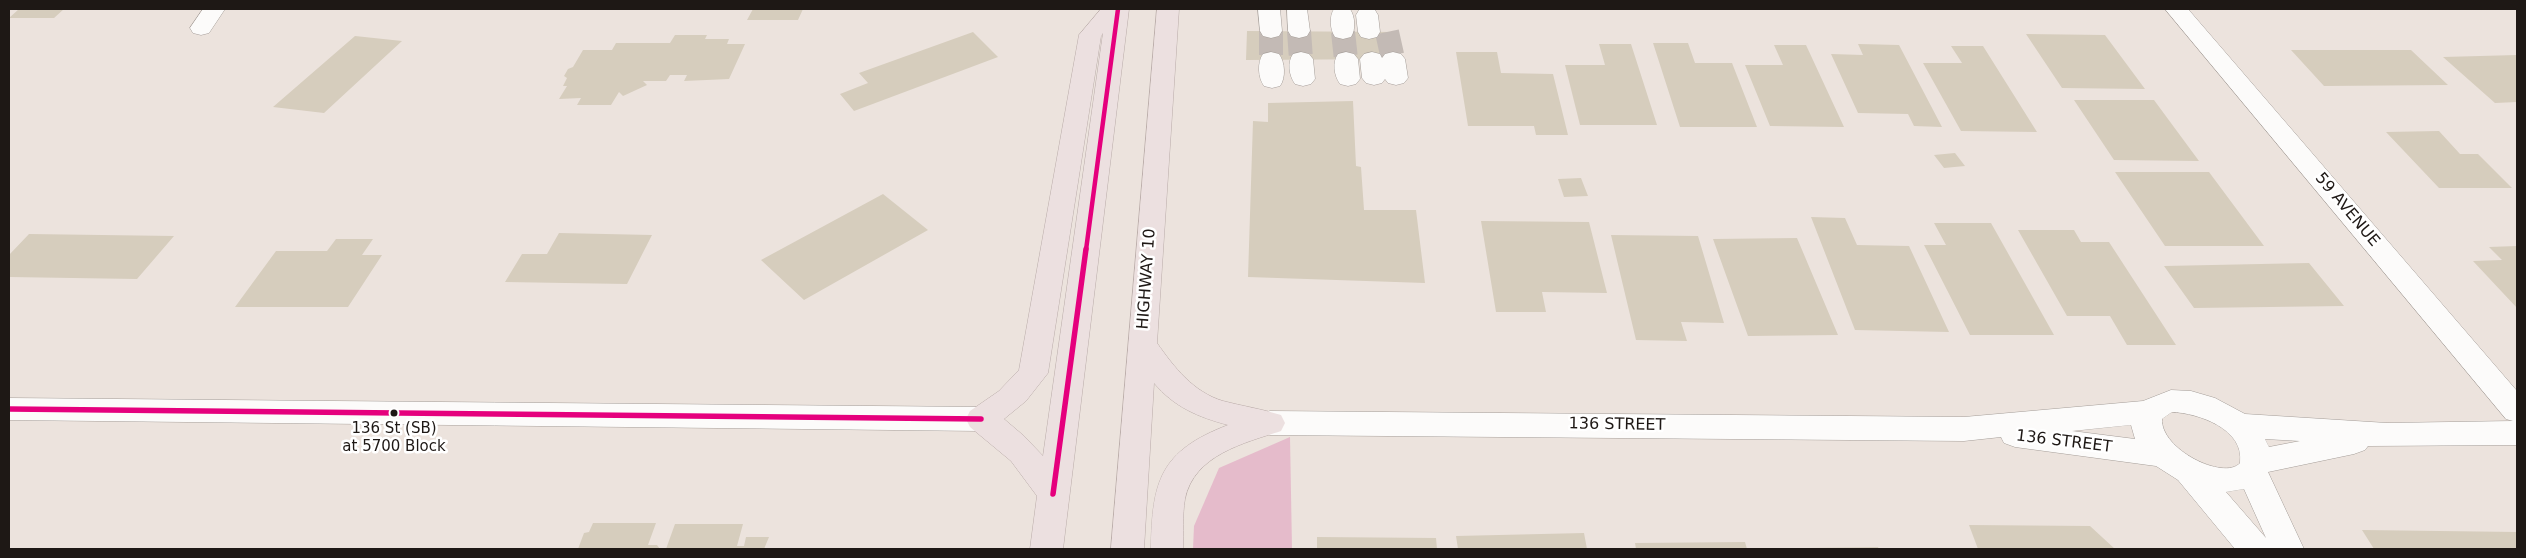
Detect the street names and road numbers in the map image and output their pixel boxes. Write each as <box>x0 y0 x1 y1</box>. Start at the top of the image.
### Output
street label: 59 AVENUE <box>2311 169 2383 251</box>
street label: HIGHWAY 10 <box>1134 228 1160 330</box>
street label: 136 STREET <box>1569 415 1665 435</box>
street label: 136 STREET <box>2015 427 2113 457</box>

